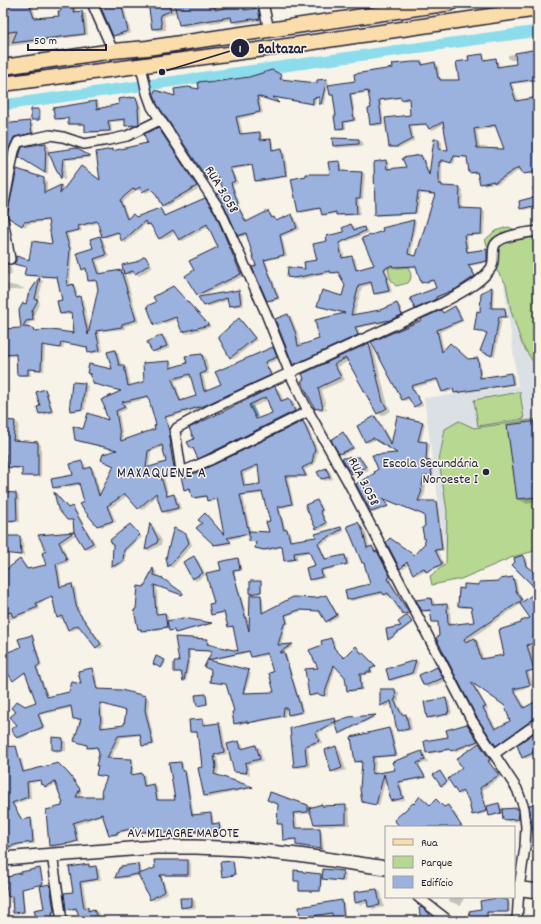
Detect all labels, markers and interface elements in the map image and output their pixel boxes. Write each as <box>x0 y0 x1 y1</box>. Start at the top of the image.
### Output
scale bar <box>28 26 106 52</box>
text: 50 m <box>34 33 57 50</box>
callout: Baltazar <box>230 35 314 62</box>
text: Baltazar <box>258 39 307 61</box>
text: 1 <box>239 41 242 58</box>
street label: RUA 3.058 <box>199 162 243 218</box>
street label: RUA 3.058 <box>342 454 384 510</box>
place label: Escola Secundária Noroeste I <box>382 454 479 490</box>
district label: MAXAQUENE A <box>117 463 207 485</box>
marker: Escola Secundária Noroeste I <box>481 467 491 477</box>
street label: AV. MILAGRE MABOTE <box>127 824 240 844</box>
legend <box>385 826 515 898</box>
text: Rua <box>421 835 438 852</box>
text: Parque <box>421 855 452 872</box>
text: Edifício <box>421 875 453 892</box>

